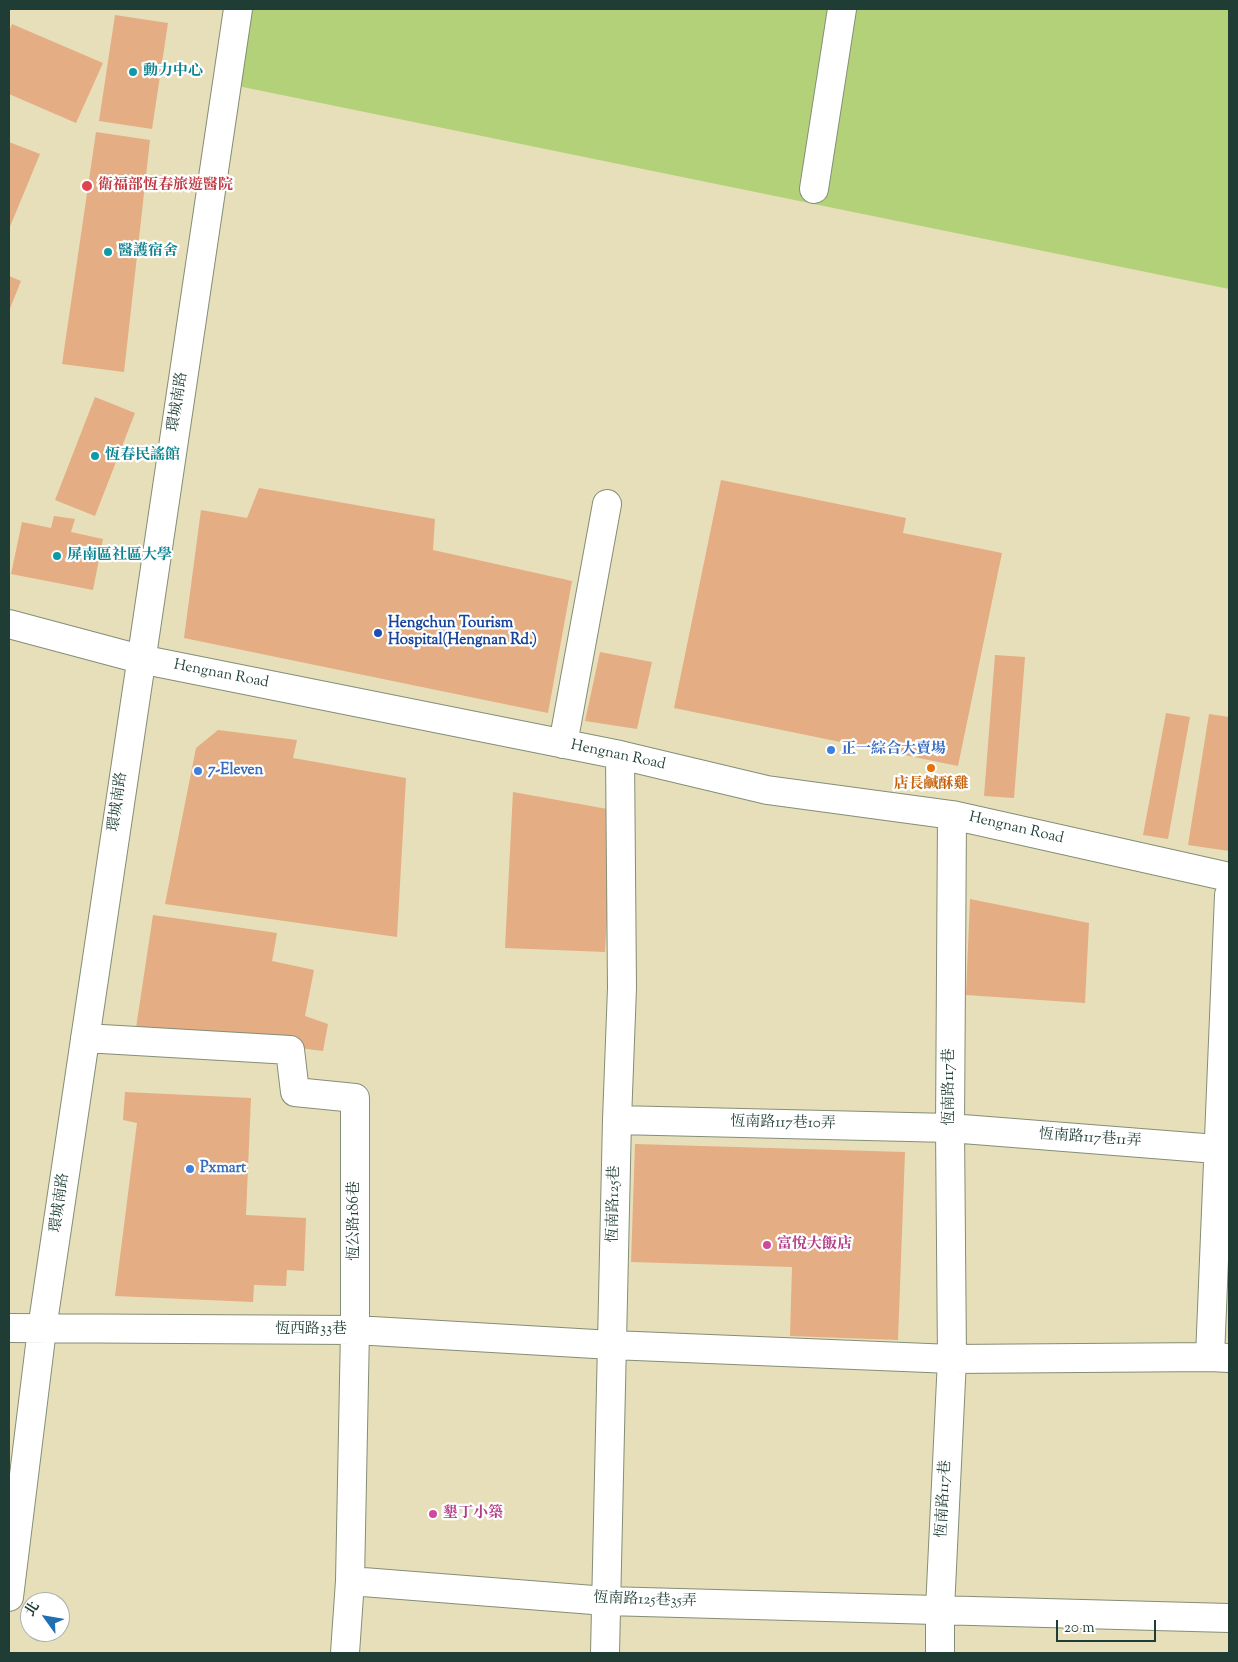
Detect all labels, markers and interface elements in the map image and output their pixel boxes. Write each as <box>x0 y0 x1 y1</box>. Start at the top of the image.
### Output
place label: 動力中心 <box>143 63 203 81</box>
marker: 動力中心 <box>127 66 139 78</box>
place label: 衛福部恆春旅遊醫院 <box>98 177 233 195</box>
marker: 衛福部恆春旅遊醫院 <box>80 179 94 193</box>
place label: 醫護宿舍 <box>118 243 178 261</box>
marker: 醫護宿舍 <box>102 246 114 258</box>
street label: 環城南路 <box>165 371 193 433</box>
place label: 恆春民謠館 <box>105 447 180 465</box>
marker: 恆春民謠館 <box>89 450 101 462</box>
place label: 屏南區社區大學 <box>67 547 172 565</box>
marker: 屏南區社區大學 <box>51 550 63 562</box>
place label: Hengchun Tourism Hospital(Hengnan Rd.) <box>388 615 537 650</box>
marker: Hengchun Tourism Hospital(Hengnan Rd.) <box>372 627 384 639</box>
street label: Hengnan Road <box>172 657 270 693</box>
street label: Hengnan Road <box>569 737 667 775</box>
place label: 正一綜合大賣場 <box>841 741 946 759</box>
marker: 正一綜合大賣場 <box>825 744 837 756</box>
place label: 7-Eleven <box>208 762 263 780</box>
marker: 店長鹹酥雞 <box>925 762 937 774</box>
marker: 7-Eleven <box>192 765 204 777</box>
street label: 環城南路 <box>106 771 132 833</box>
place label: 店長鹹酥雞 <box>894 776 968 794</box>
street label: Hengnan Road <box>967 809 1065 849</box>
street label: 恆南路117巷 <box>941 1048 959 1126</box>
street label: 恆南路117巷10弄 <box>730 1114 836 1134</box>
street label: 恆南路117巷11弄 <box>1038 1126 1142 1152</box>
place label: Pxmart <box>200 1160 246 1178</box>
marker: Pxmart <box>184 1163 196 1175</box>
street label: 恆南路125巷 <box>605 1165 625 1243</box>
street label: 環城南路 <box>48 1172 74 1234</box>
street label: 恆公路186巷 <box>346 1181 364 1261</box>
place label: 富悅大飯店 <box>777 1236 852 1254</box>
marker: 富悅大飯店 <box>761 1239 773 1251</box>
street label: 恆西路33巷 <box>275 1321 347 1339</box>
street label: 恆南路117巷 <box>934 1460 956 1538</box>
place label: 墾丁小築 <box>443 1505 503 1523</box>
marker: 墾丁小築 <box>427 1508 439 1520</box>
street label: 恆南路125巷35弄 <box>593 1590 697 1612</box>
north arrow <box>20 1592 70 1642</box>
text: 北 <box>21 1598 45 1621</box>
scale bar <box>1058 1610 1158 1642</box>
text: 20 m <box>1064 1618 1095 1639</box>

